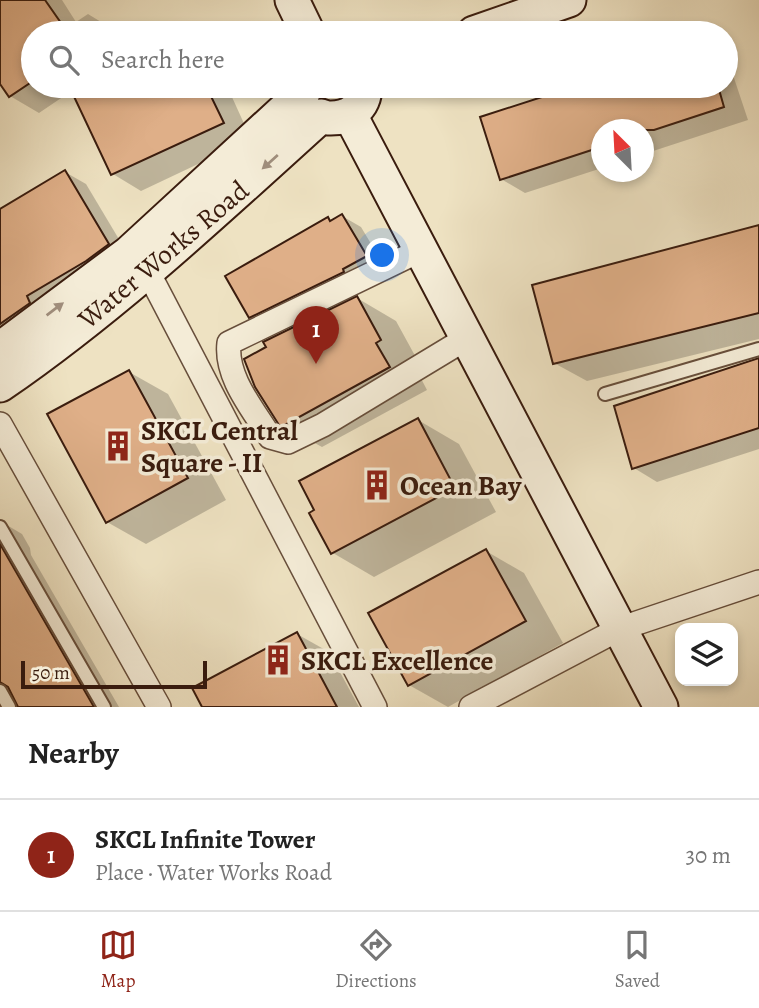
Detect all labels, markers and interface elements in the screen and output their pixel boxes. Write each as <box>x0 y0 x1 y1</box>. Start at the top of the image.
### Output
search box <box>21 21 738 98</box>
icon: search <box>45 41 83 79</box>
text: Search here <box>101 42 225 77</box>
north arrow <box>591 119 654 182</box>
one-way arrow <box>262 153 279 169</box>
street label: Water Works Road <box>69 171 258 338</box>
your location <box>365 238 399 272</box>
one-way arrow <box>46 302 64 317</box>
pin: 1 <box>293 306 339 364</box>
place label: SKCL Central Square - II <box>141 412 298 482</box>
building icon: SKCL Central Square - II <box>101 429 135 463</box>
place label: Ocean Bay <box>400 467 522 505</box>
building icon: Ocean Bay <box>360 468 394 502</box>
map controls <box>675 623 738 686</box>
button: layers <box>675 623 738 686</box>
place label: SKCL Excellence <box>301 642 494 680</box>
building icon: SKCL Excellence <box>261 643 295 677</box>
scale bar <box>21 658 206 690</box>
text: 50 m <box>32 660 70 686</box>
text: Nearby <box>28 733 119 773</box>
text: SKCL Infinite Tower <box>95 822 316 857</box>
text: 1 <box>47 840 55 871</box>
text: 30 m <box>685 840 731 871</box>
text: Place · Water Works Road <box>95 857 332 888</box>
tab: Map <box>99 926 137 994</box>
tab: Directions <box>335 926 417 994</box>
tab: Saved <box>615 926 660 994</box>

